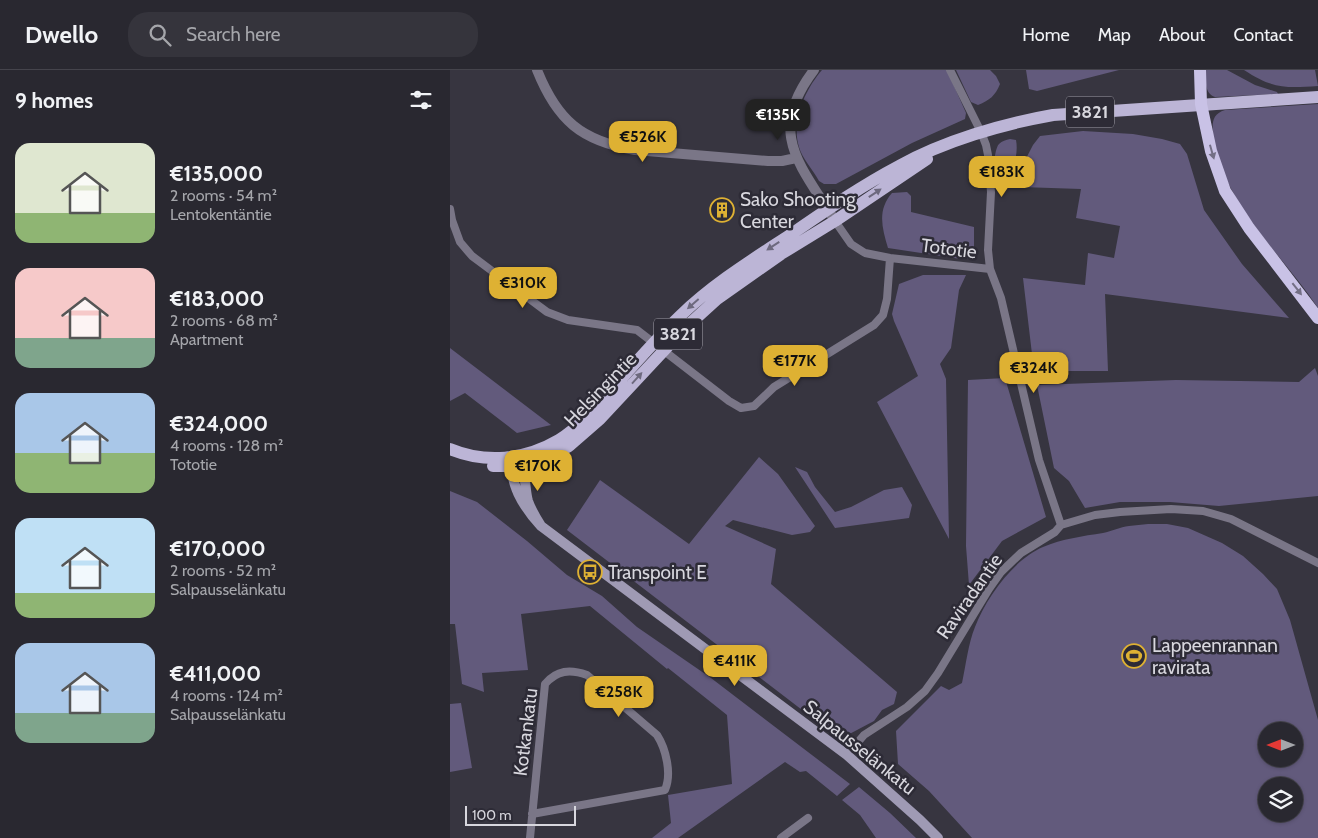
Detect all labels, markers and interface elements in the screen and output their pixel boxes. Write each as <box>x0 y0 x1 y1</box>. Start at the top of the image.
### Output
search box <box>128 12 478 57</box>
text: Dwello <box>25 20 98 49</box>
icon: search <box>146 21 174 49</box>
text: Search here <box>186 23 281 46</box>
text: Home <box>1022 24 1070 46</box>
text: Map <box>1098 24 1131 46</box>
text: About <box>1159 24 1205 46</box>
text: Contact <box>1233 24 1293 46</box>
icon: filters <box>407 86 435 114</box>
text: 9 homes <box>15 88 93 113</box>
road number: 3821 <box>1066 97 1114 128</box>
pin: €135K <box>743 98 813 141</box>
text: €135K <box>756 105 800 124</box>
pin: €526K <box>608 121 678 163</box>
text: €526K <box>620 127 666 146</box>
one-way arrow <box>1208 145 1216 160</box>
pin: €183K <box>967 156 1037 198</box>
text: €135,000 <box>170 161 263 186</box>
text: €183K <box>980 162 1024 181</box>
icon: home <box>55 163 115 223</box>
text: 2 rooms · 54 m² <box>170 186 277 205</box>
place label: Sako Shooting Center <box>740 188 856 233</box>
one-way arrow <box>868 188 882 198</box>
building icon: Sako Shooting Center <box>709 197 735 223</box>
text: Lentokentäntie <box>170 205 272 224</box>
street label: Tototie <box>920 234 978 263</box>
one-way arrow <box>766 241 779 251</box>
pin: €310K <box>488 266 558 309</box>
text: €310K <box>500 273 546 292</box>
one-way arrow <box>1291 282 1302 295</box>
text: €183,000 <box>170 286 264 311</box>
icon: home <box>55 288 115 348</box>
one-way arrow <box>687 299 700 310</box>
text: 2 rooms · 68 m² <box>170 311 278 330</box>
road number: 3821 <box>654 318 702 350</box>
text: Apartment <box>170 330 243 349</box>
pin: €177K <box>760 344 830 387</box>
street label: Helsingintie <box>559 347 642 431</box>
text: €177K <box>774 351 816 370</box>
pin: €324K <box>999 352 1069 394</box>
text: €324K <box>1010 358 1058 377</box>
one-way arrow <box>632 372 643 385</box>
text: €324,000 <box>170 411 268 436</box>
icon: home <box>55 413 115 473</box>
text: 4 rooms · 128 m² <box>170 436 283 455</box>
pin: €170K <box>503 450 573 492</box>
text: Tototie <box>170 455 217 474</box>
text: €170K <box>515 456 561 475</box>
text: €170,000 <box>170 536 266 561</box>
icon: home <box>55 538 115 598</box>
street label: Raviradantie <box>932 549 1007 643</box>
bus stop icon: Transpoint E <box>577 559 603 585</box>
text: 2 rooms · 52 m² <box>170 561 276 580</box>
place label: Transpoint E <box>608 561 707 584</box>
text: Salpausselänkatu <box>170 580 286 599</box>
place label: Lappeenrannan ravirata <box>1152 634 1278 679</box>
sports icon: Lappeenrannan ravirata <box>1121 643 1147 669</box>
pin: €411K <box>700 644 770 687</box>
text: €411K <box>714 651 756 670</box>
text: €411,000 <box>170 661 261 686</box>
icon: home <box>55 663 115 723</box>
pin: €258K <box>584 676 654 718</box>
text: €258K <box>595 682 643 701</box>
text: 4 rooms · 124 m² <box>170 686 283 705</box>
street label: Kotkankatu <box>509 687 542 777</box>
street label: Salpausselänkatu <box>799 695 920 800</box>
text: Salpausselänkatu <box>170 705 286 724</box>
north arrow <box>1258 722 1302 768</box>
map controls <box>1258 722 1303 822</box>
button: layers <box>1258 777 1303 822</box>
scale bar <box>465 803 576 826</box>
text: 100 m <box>472 806 512 824</box>

